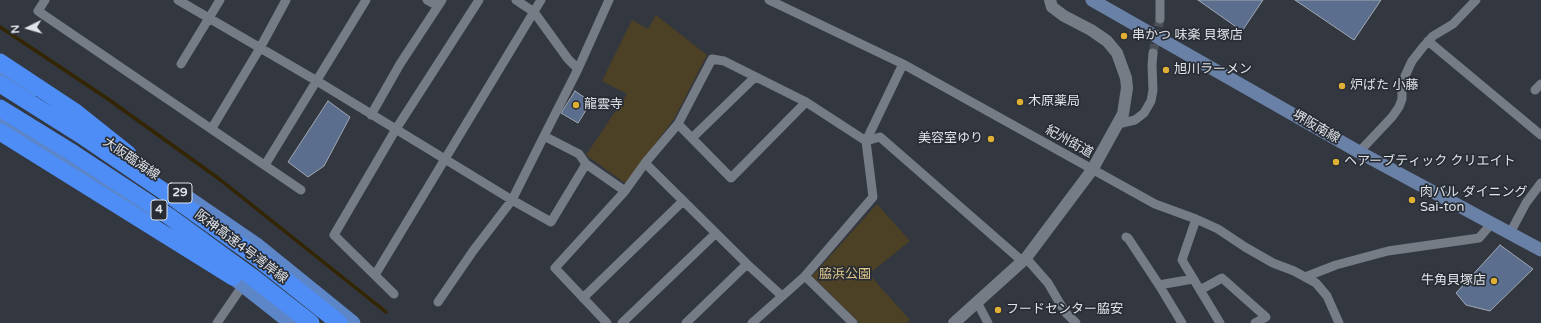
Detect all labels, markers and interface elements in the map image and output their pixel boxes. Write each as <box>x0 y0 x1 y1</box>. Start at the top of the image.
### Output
north arrow <box>8 8 48 48</box>
text: N <box>9 24 22 34</box>
place label: 串かつ 味楽 貝塚店 <box>1132 28 1243 44</box>
marker: 串かつ 味楽 貝塚店 <box>1119 31 1129 41</box>
place label: 旭川ラーメン <box>1174 62 1252 78</box>
marker: 旭川ラーメン <box>1161 65 1171 75</box>
place label: 炉ばた 小藤 <box>1350 78 1418 94</box>
marker: 炉ばた 小藤 <box>1337 81 1347 91</box>
place label: 木原薬局 <box>1028 94 1080 110</box>
place label: 龍雲寺 <box>584 97 623 113</box>
marker: 木原薬局 <box>1015 97 1025 107</box>
marker: 龍雲寺 <box>571 100 581 110</box>
street label: 堺阪南線 <box>1290 107 1342 147</box>
street label: 紀州街道 <box>1042 123 1096 161</box>
place label: 美容室ゆり <box>918 131 983 147</box>
street label: 大阪臨海線 <box>100 134 162 184</box>
marker: 美容室ゆり <box>986 134 996 144</box>
place label: ヘアーブティック クリエイト <box>1344 154 1516 170</box>
marker: ヘアーブティック クリエイト <box>1331 157 1341 167</box>
road number: 29 <box>168 183 192 203</box>
place label: 肉バル ダイニング Sai-ton <box>1420 185 1527 216</box>
marker: 肉バル ダイニング Sai-ton <box>1407 195 1417 205</box>
road number: 4 <box>151 200 167 220</box>
street label: 阪神高速4号湾岸線 <box>192 207 290 287</box>
park label: 脇浜公園 <box>819 267 871 283</box>
place label: 牛角貝塚店 <box>1421 273 1486 289</box>
marker: 牛角貝塚店 <box>1489 276 1499 286</box>
place label: フードセンター脇安 <box>1006 302 1123 318</box>
marker: フードセンター脇安 <box>993 305 1003 315</box>

